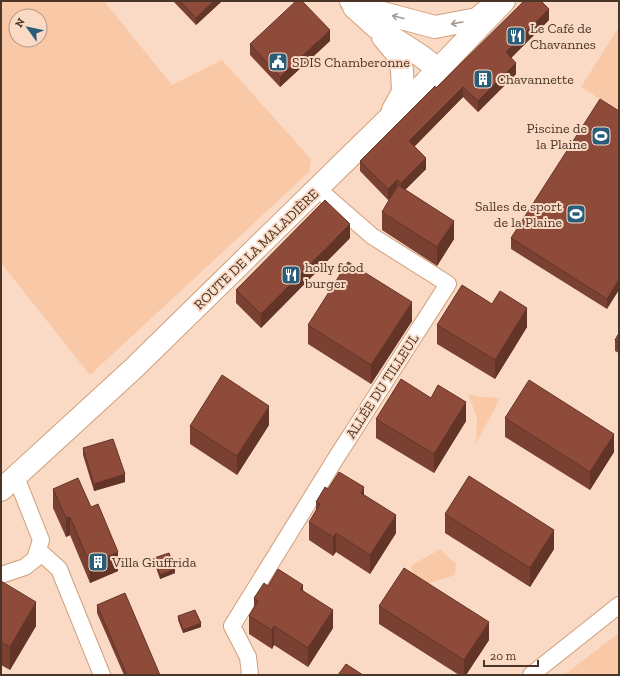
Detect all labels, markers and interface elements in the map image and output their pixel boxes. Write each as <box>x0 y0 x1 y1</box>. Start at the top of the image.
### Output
north arrow <box>8 8 48 48</box>
one-way arrow <box>391 13 404 20</box>
text: N <box>12 15 28 30</box>
one-way arrow <box>450 19 463 27</box>
place label: Le Café de Chavannes <box>530 20 596 53</box>
restaurant icon: Le Café de Chavannes <box>505 25 527 47</box>
public building icon: SDIS Chamberonne <box>267 51 289 73</box>
place label: SDIS Chamberonne <box>292 54 410 71</box>
building icon: Chavannette <box>472 68 494 90</box>
place label: Chavannette <box>497 71 574 88</box>
place label: Piscine de la Plaine <box>526 120 587 153</box>
sports icon: Piscine de la Plaine <box>590 125 612 147</box>
street label: ROUTE DE LA MALADIÈRE <box>190 185 322 313</box>
place label: Salles de sport de la Plaine <box>475 198 563 231</box>
sports icon: Salles de sport de la Plaine <box>565 203 587 225</box>
place label: holly food burger <box>304 259 364 292</box>
restaurant icon: holly food burger <box>280 264 302 286</box>
street label: ALLÉE DU TILLEUL <box>342 331 423 442</box>
building icon: Villa Giuffrida <box>87 551 109 573</box>
place label: Villa Giuffrida <box>111 554 197 571</box>
scale bar <box>484 642 538 668</box>
text: 20 m <box>490 649 517 663</box>

